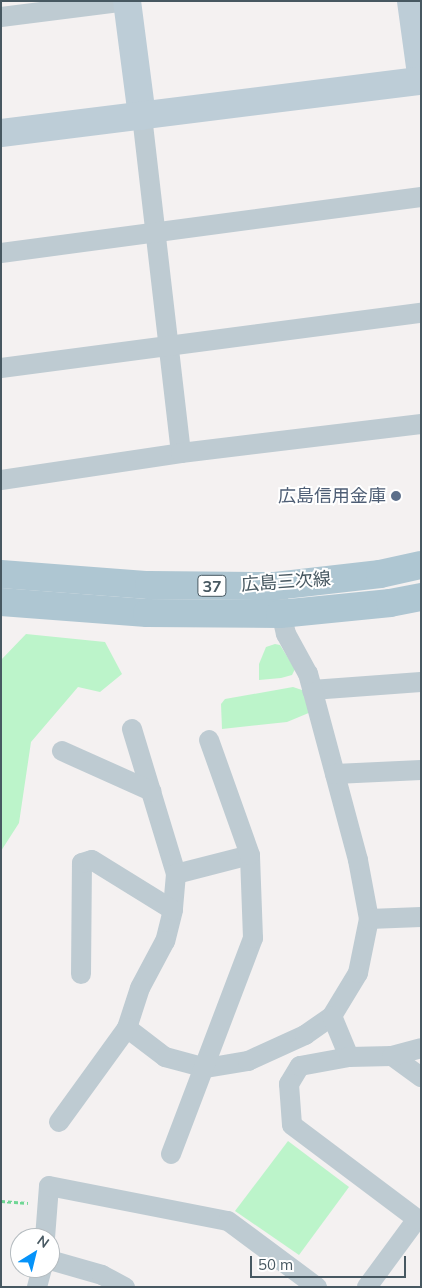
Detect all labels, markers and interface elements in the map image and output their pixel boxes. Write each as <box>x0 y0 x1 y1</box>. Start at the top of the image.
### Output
place label: 広島信用金庫 <box>278 485 386 507</box>
marker: 広島信用金庫 <box>390 490 402 502</box>
street label: 広島三次線 <box>240 568 332 596</box>
road number: 37 <box>197 572 227 600</box>
north arrow <box>10 1228 60 1278</box>
text: N <box>34 1231 53 1252</box>
scale bar <box>252 1246 408 1278</box>
text: 50 m <box>258 1255 293 1274</box>

